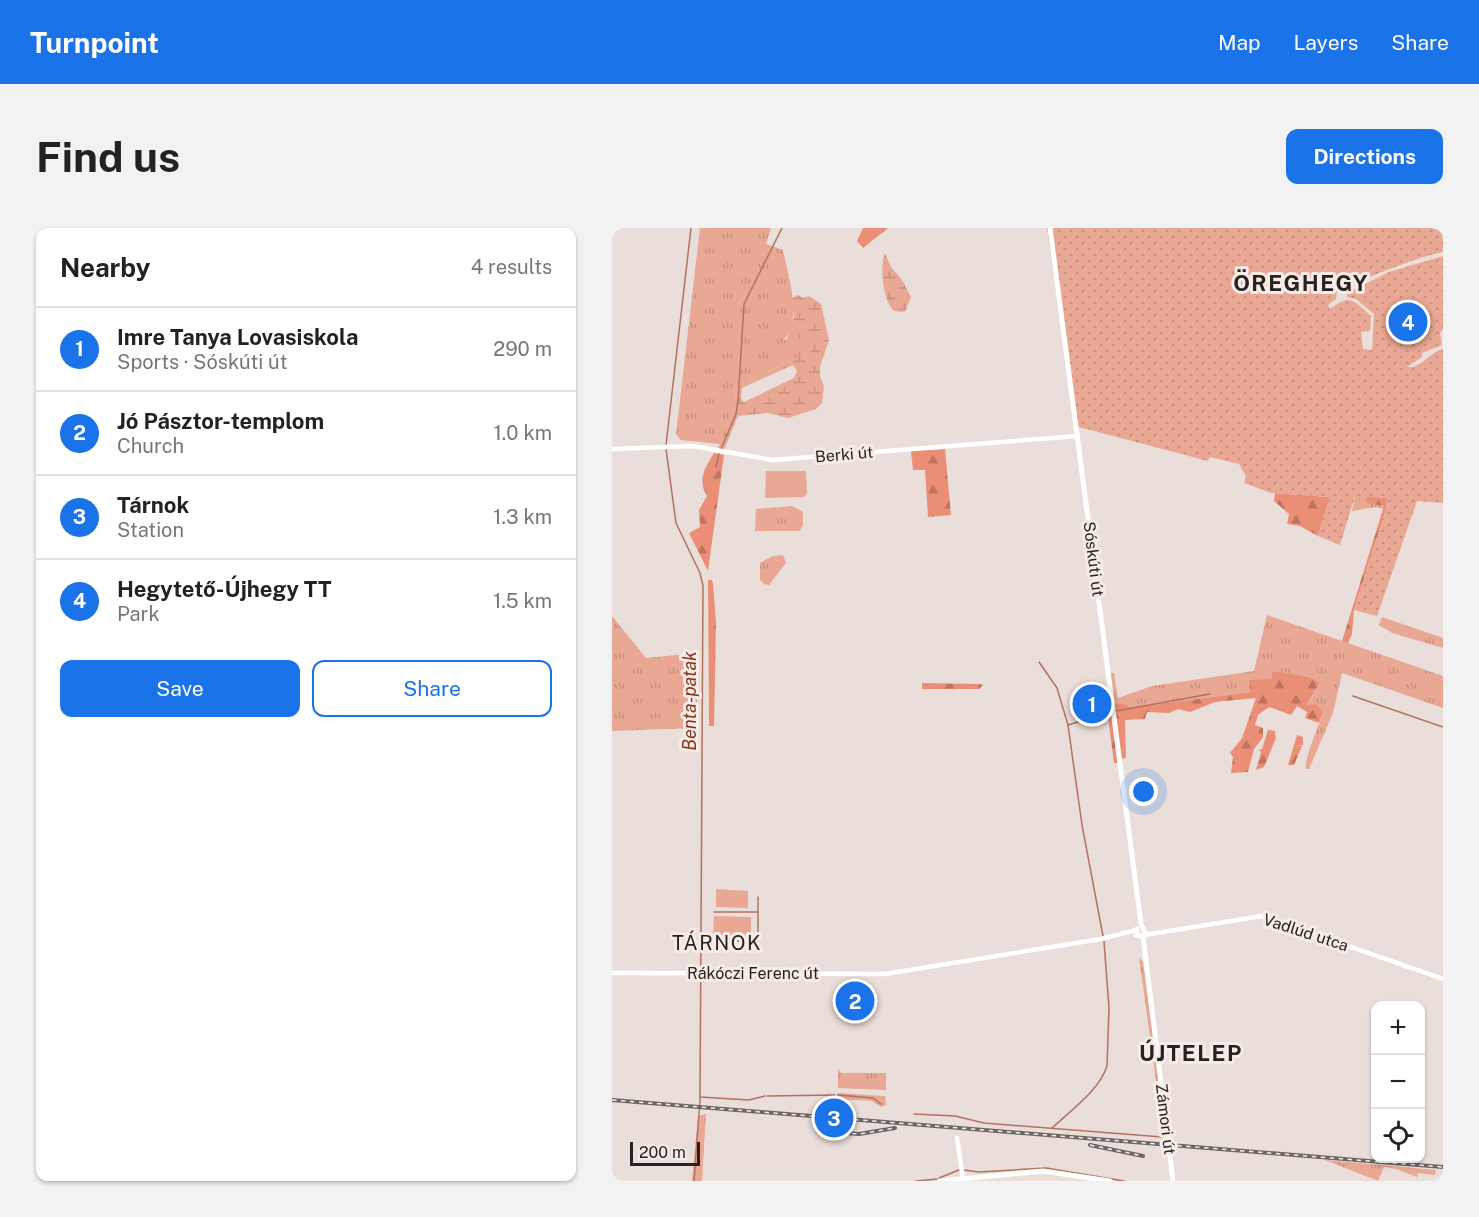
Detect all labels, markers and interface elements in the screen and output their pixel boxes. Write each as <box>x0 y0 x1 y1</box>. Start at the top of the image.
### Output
text: Turnpoint <box>30 26 159 59</box>
text: Map <box>1218 30 1261 55</box>
text: Layers <box>1294 30 1358 55</box>
text: Share <box>1391 30 1449 55</box>
button: Directions <box>1286 129 1443 184</box>
text: Find us <box>36 132 180 181</box>
text: Nearby <box>60 252 150 283</box>
text: 4 results <box>471 255 552 279</box>
district label: ÖREGHEGY <box>1233 269 1369 296</box>
pin: 4 <box>1388 300 1428 344</box>
text: Imre Tanya Lovasiskola <box>117 324 358 350</box>
text: 1 <box>75 337 84 361</box>
text: 290 m <box>493 337 552 361</box>
text: Sports · Sóskúti út <box>117 350 287 374</box>
text: Jó Pásztor-templom <box>117 408 324 434</box>
text: 2 <box>73 421 86 445</box>
text: 1.0 km <box>494 421 552 445</box>
text: Church <box>117 434 184 458</box>
street label: Berki út <box>814 442 874 467</box>
text: Tárnok <box>117 492 189 518</box>
text: 3 <box>73 505 86 529</box>
text: 1.3 km <box>493 505 552 529</box>
text: Station <box>117 518 184 542</box>
street label: Sóskúti út <box>1079 520 1108 598</box>
text: Hegytető-Újhegy TT <box>117 576 332 602</box>
text: 4 <box>73 589 86 613</box>
text: 1.5 km <box>493 589 552 613</box>
text: Park <box>117 602 160 626</box>
water label: Benta-patak <box>679 651 700 751</box>
button: Save <box>60 660 300 717</box>
button: Share <box>312 660 552 717</box>
pin: 1 <box>1072 682 1112 726</box>
your location <box>1129 777 1158 806</box>
street label: Vadlúd utca <box>1261 910 1351 955</box>
district label: TÁRNOK <box>672 930 762 955</box>
street label: Rákóczi Ferenc út <box>687 964 819 983</box>
pin: 2 <box>836 978 874 1024</box>
map controls <box>1371 1001 1425 1163</box>
button: + <box>1371 1001 1425 1055</box>
district label: ÚJTELEP <box>1139 1039 1243 1066</box>
button: − <box>1371 1055 1425 1109</box>
street label: Zámori út <box>1152 1082 1179 1156</box>
pin: 3 <box>814 1096 854 1140</box>
button: locate <box>1371 1109 1425 1163</box>
scale bar <box>630 1139 700 1166</box>
text: 200 m <box>639 1143 686 1162</box>

